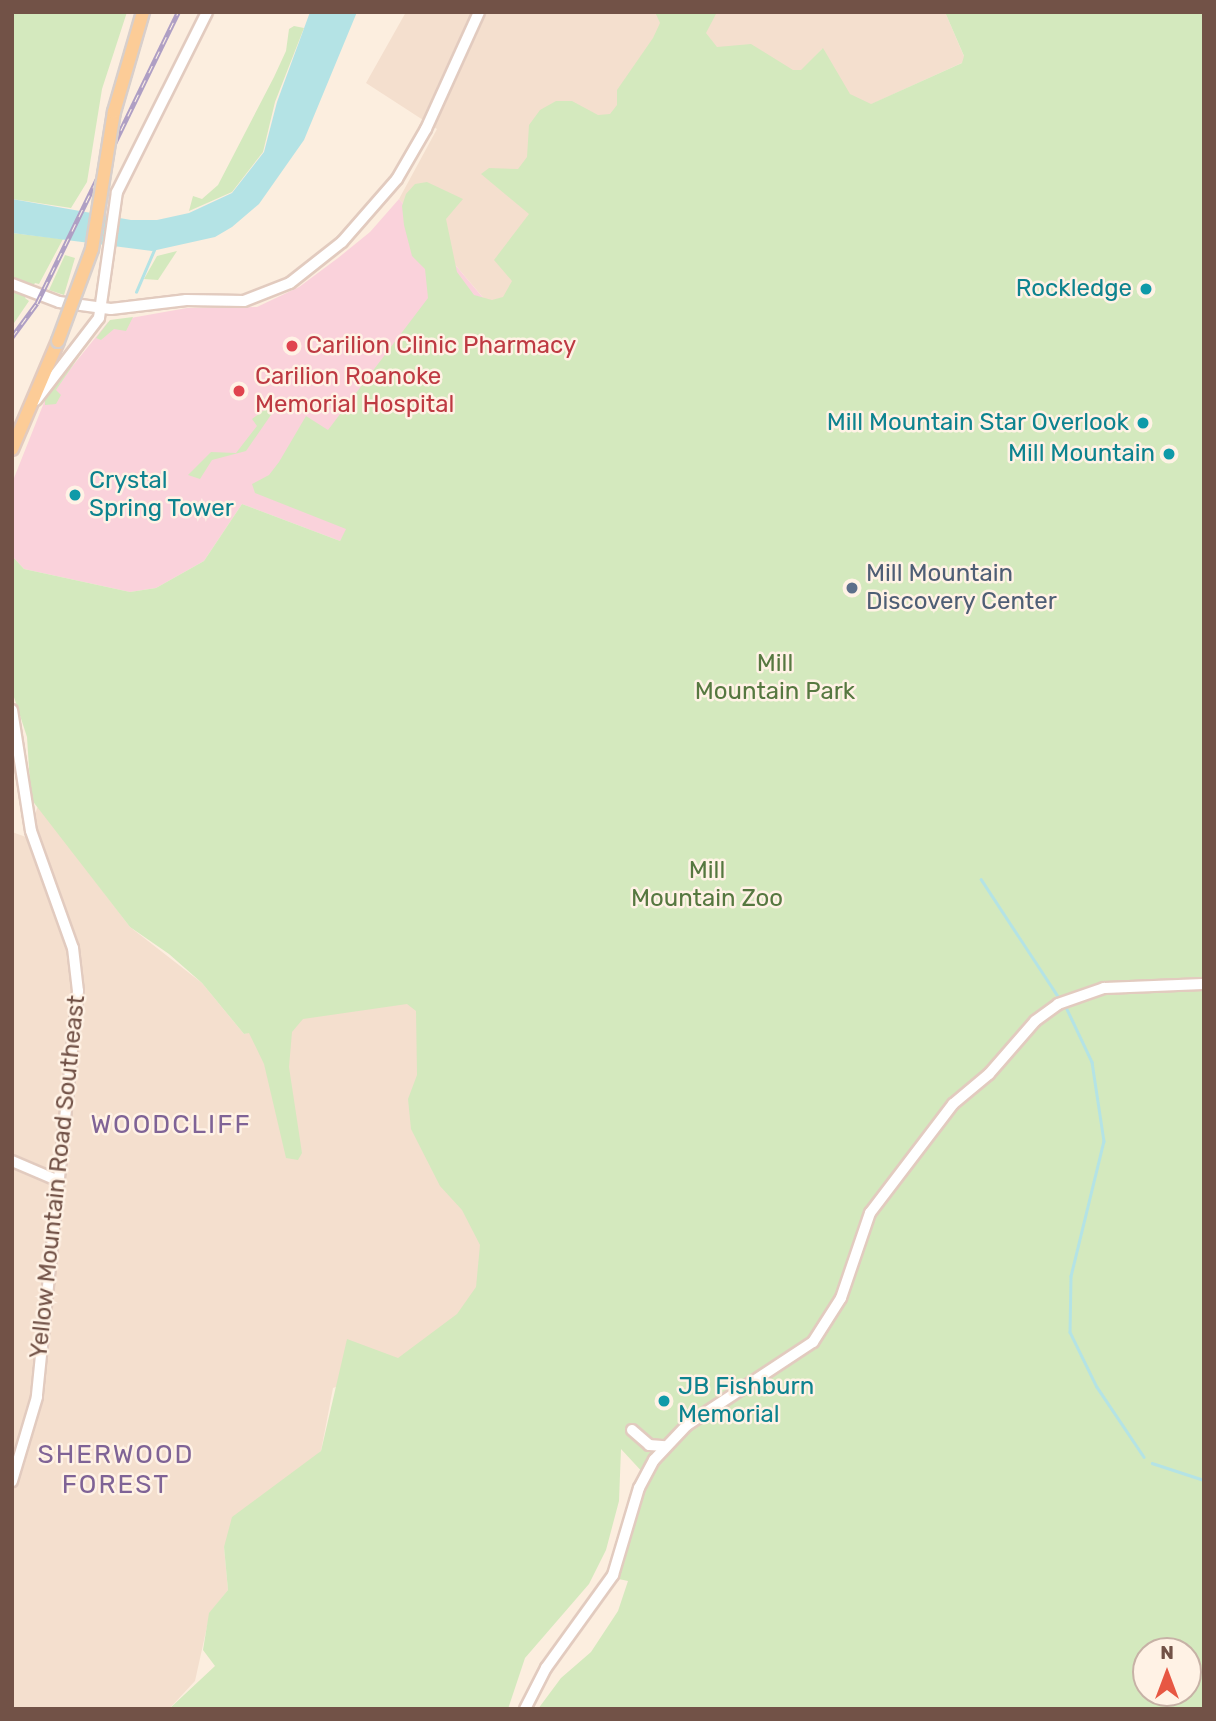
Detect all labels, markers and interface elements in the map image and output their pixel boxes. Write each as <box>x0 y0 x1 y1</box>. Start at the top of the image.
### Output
place label: Rockledge <box>1016 275 1132 303</box>
marker: Rockledge <box>1138 281 1154 297</box>
place label: Carilion Clinic Pharmacy <box>306 332 576 360</box>
marker: Carilion Clinic Pharmacy <box>284 338 300 354</box>
place label: Carilion Roanoke Memorial Hospital <box>255 363 454 419</box>
marker: Carilion Roanoke Memorial Hospital <box>229 381 249 401</box>
place label: Mill Mountain Star Overlook <box>826 409 1129 437</box>
marker: Mill Mountain Star Overlook <box>1135 415 1151 431</box>
place label: Mill Mountain <box>1008 440 1155 468</box>
marker: Mill Mountain <box>1161 446 1177 462</box>
place label: Crystal Spring Tower <box>89 467 234 523</box>
marker: Crystal Spring Tower <box>67 487 83 503</box>
place label: Mill Mountain Discovery Center <box>866 560 1057 616</box>
marker: Mill Mountain Discovery Center <box>844 580 860 596</box>
park label: Mill Mountain Park <box>695 650 855 706</box>
park label: Mill Mountain Zoo <box>631 857 783 913</box>
street label: Yellow Mountain Road Southeast <box>25 994 91 1360</box>
district label: WOODCLIFF <box>92 1109 250 1141</box>
place label: JB Fishburn Memorial <box>678 1373 814 1429</box>
marker: JB Fishburn Memorial <box>656 1393 672 1409</box>
district label: SHERWOOD FOREST <box>39 1439 193 1500</box>
north arrow <box>1132 1637 1202 1707</box>
text: N <box>1160 1641 1174 1664</box>

